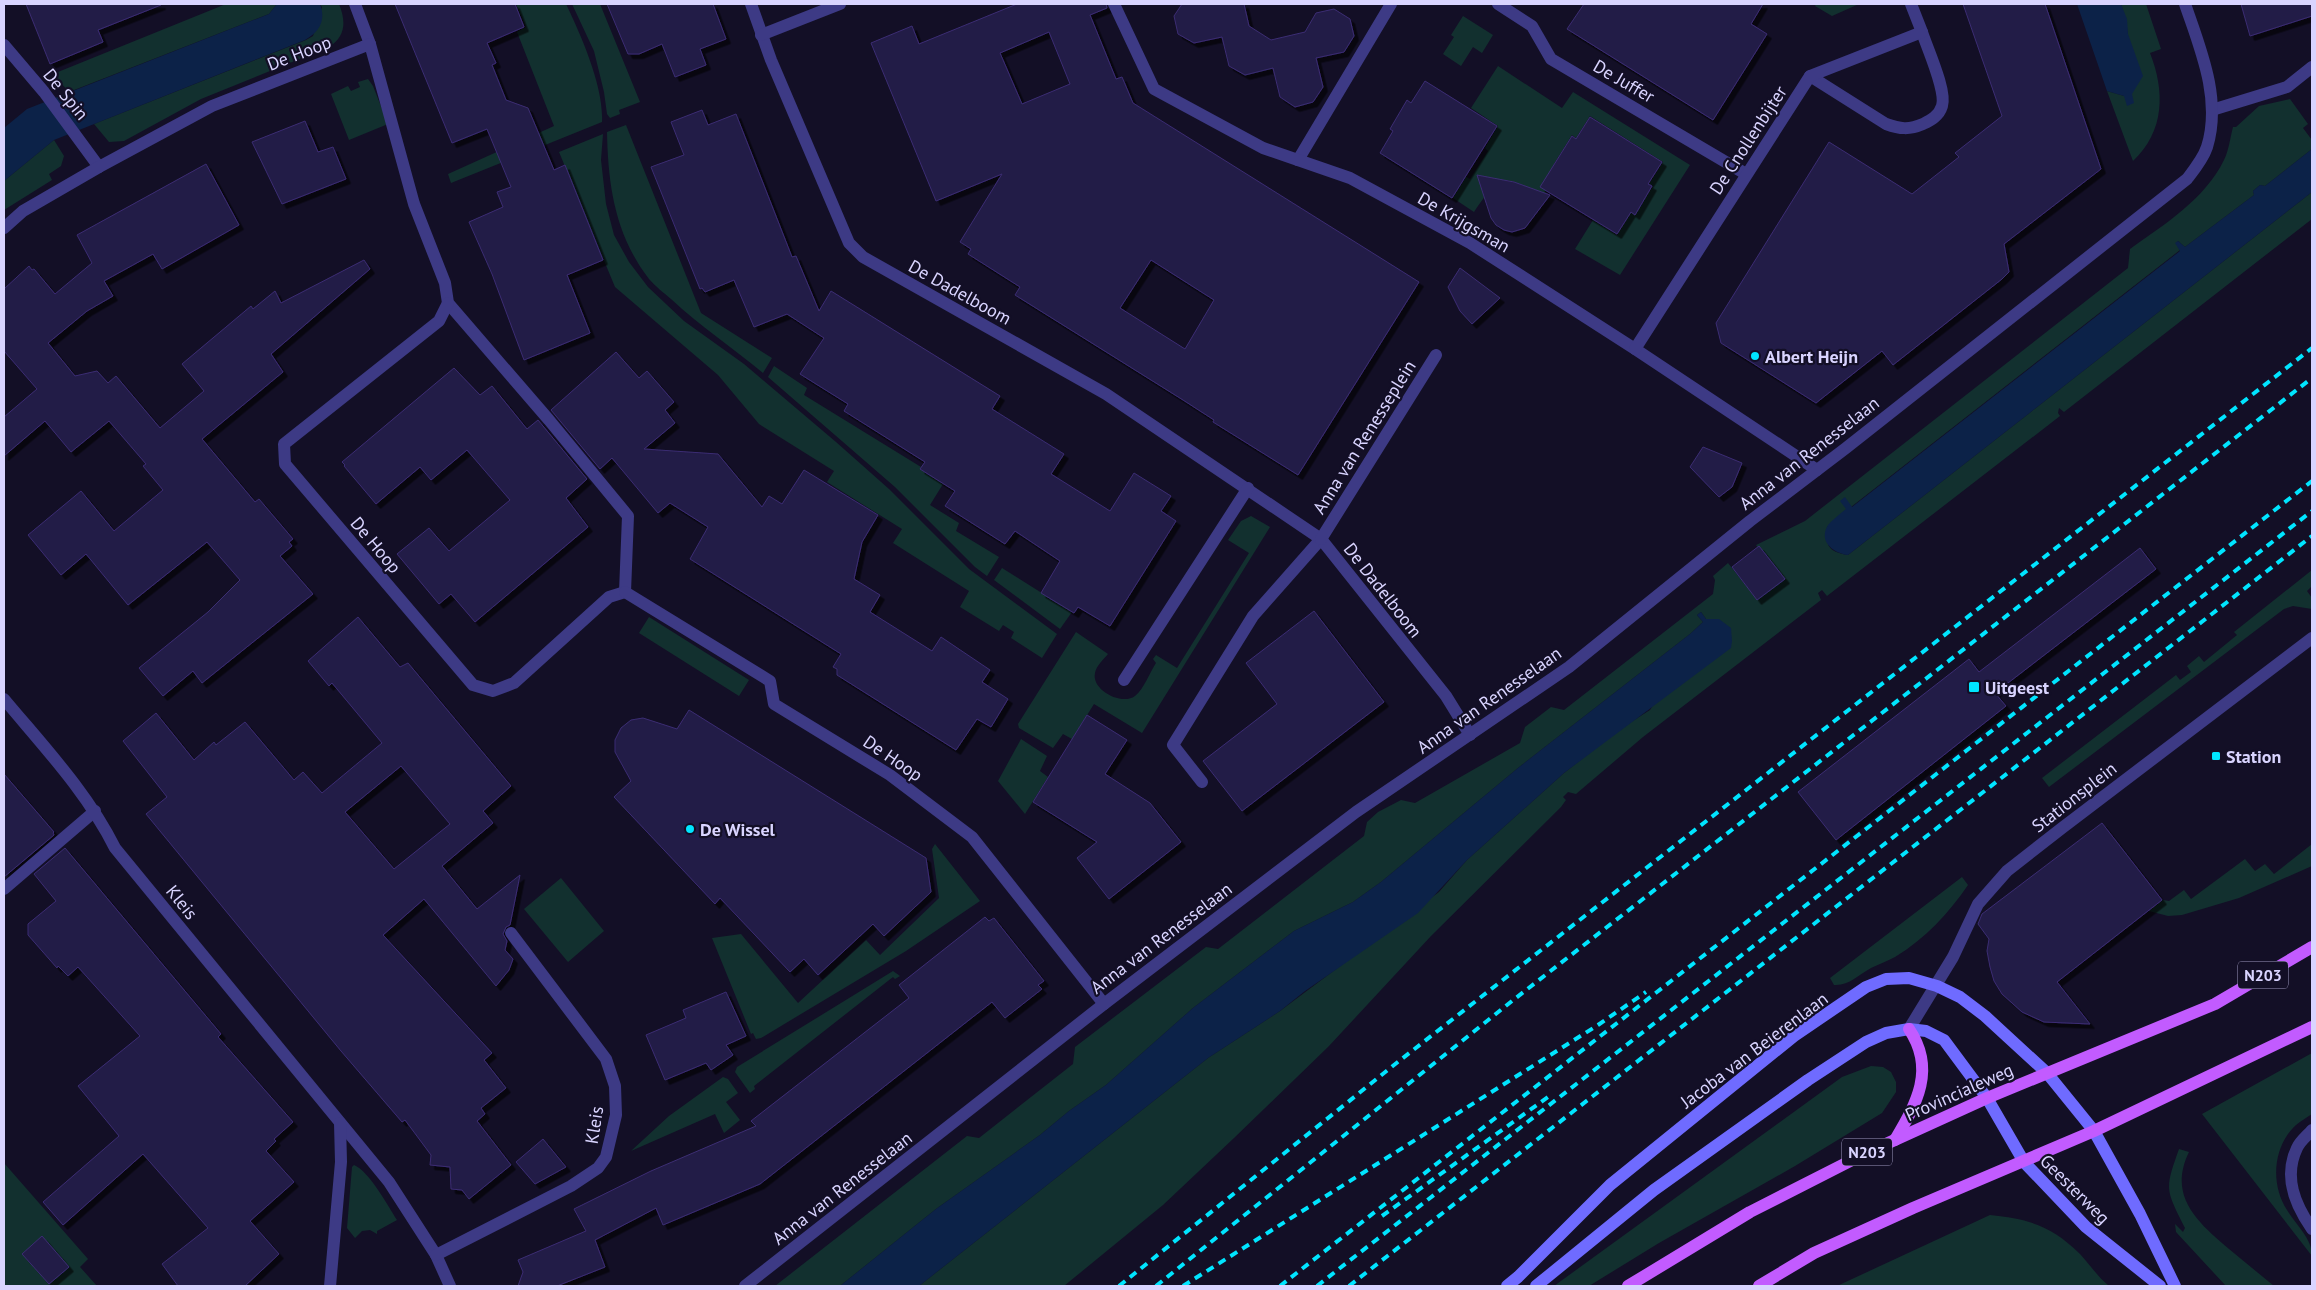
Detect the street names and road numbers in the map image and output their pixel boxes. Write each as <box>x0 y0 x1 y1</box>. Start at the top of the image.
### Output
street label: De Hoop <box>264 30 334 76</box>
street label: De Juffer <box>1589 54 1659 108</box>
street label: De Spin <box>38 64 94 124</box>
street label: De Cnollenbijter <box>1704 81 1792 199</box>
street label: De Krijgsman <box>1414 186 1514 258</box>
street label: De Dadelboom <box>905 254 1015 330</box>
street label: Anna van Renesseplein <box>1307 356 1421 518</box>
street label: Anna van Renesselaan <box>1734 391 1884 515</box>
street label: De Hoop <box>346 512 406 578</box>
street label: De Dadelboom <box>1339 538 1427 642</box>
street label: Anna van Renesselaan <box>1412 641 1566 759</box>
street label: De Hoop <box>859 730 927 786</box>
street label: Stationsplein <box>2027 757 2121 837</box>
street label: Anna van Renesselaan <box>1086 877 1236 999</box>
street label: Kleis <box>161 880 203 924</box>
road number: N203 <box>2238 962 2288 988</box>
street label: Jacoba van Beierenlaan <box>1675 987 1832 1114</box>
street label: Provincialeweg <box>1901 1058 2017 1126</box>
street label: Kleis <box>580 1105 608 1145</box>
street label: Anna van Renesselaan <box>767 1126 917 1250</box>
road number: N203 <box>1842 1138 1892 1166</box>
street label: Geesterweg <box>2035 1149 2115 1229</box>

